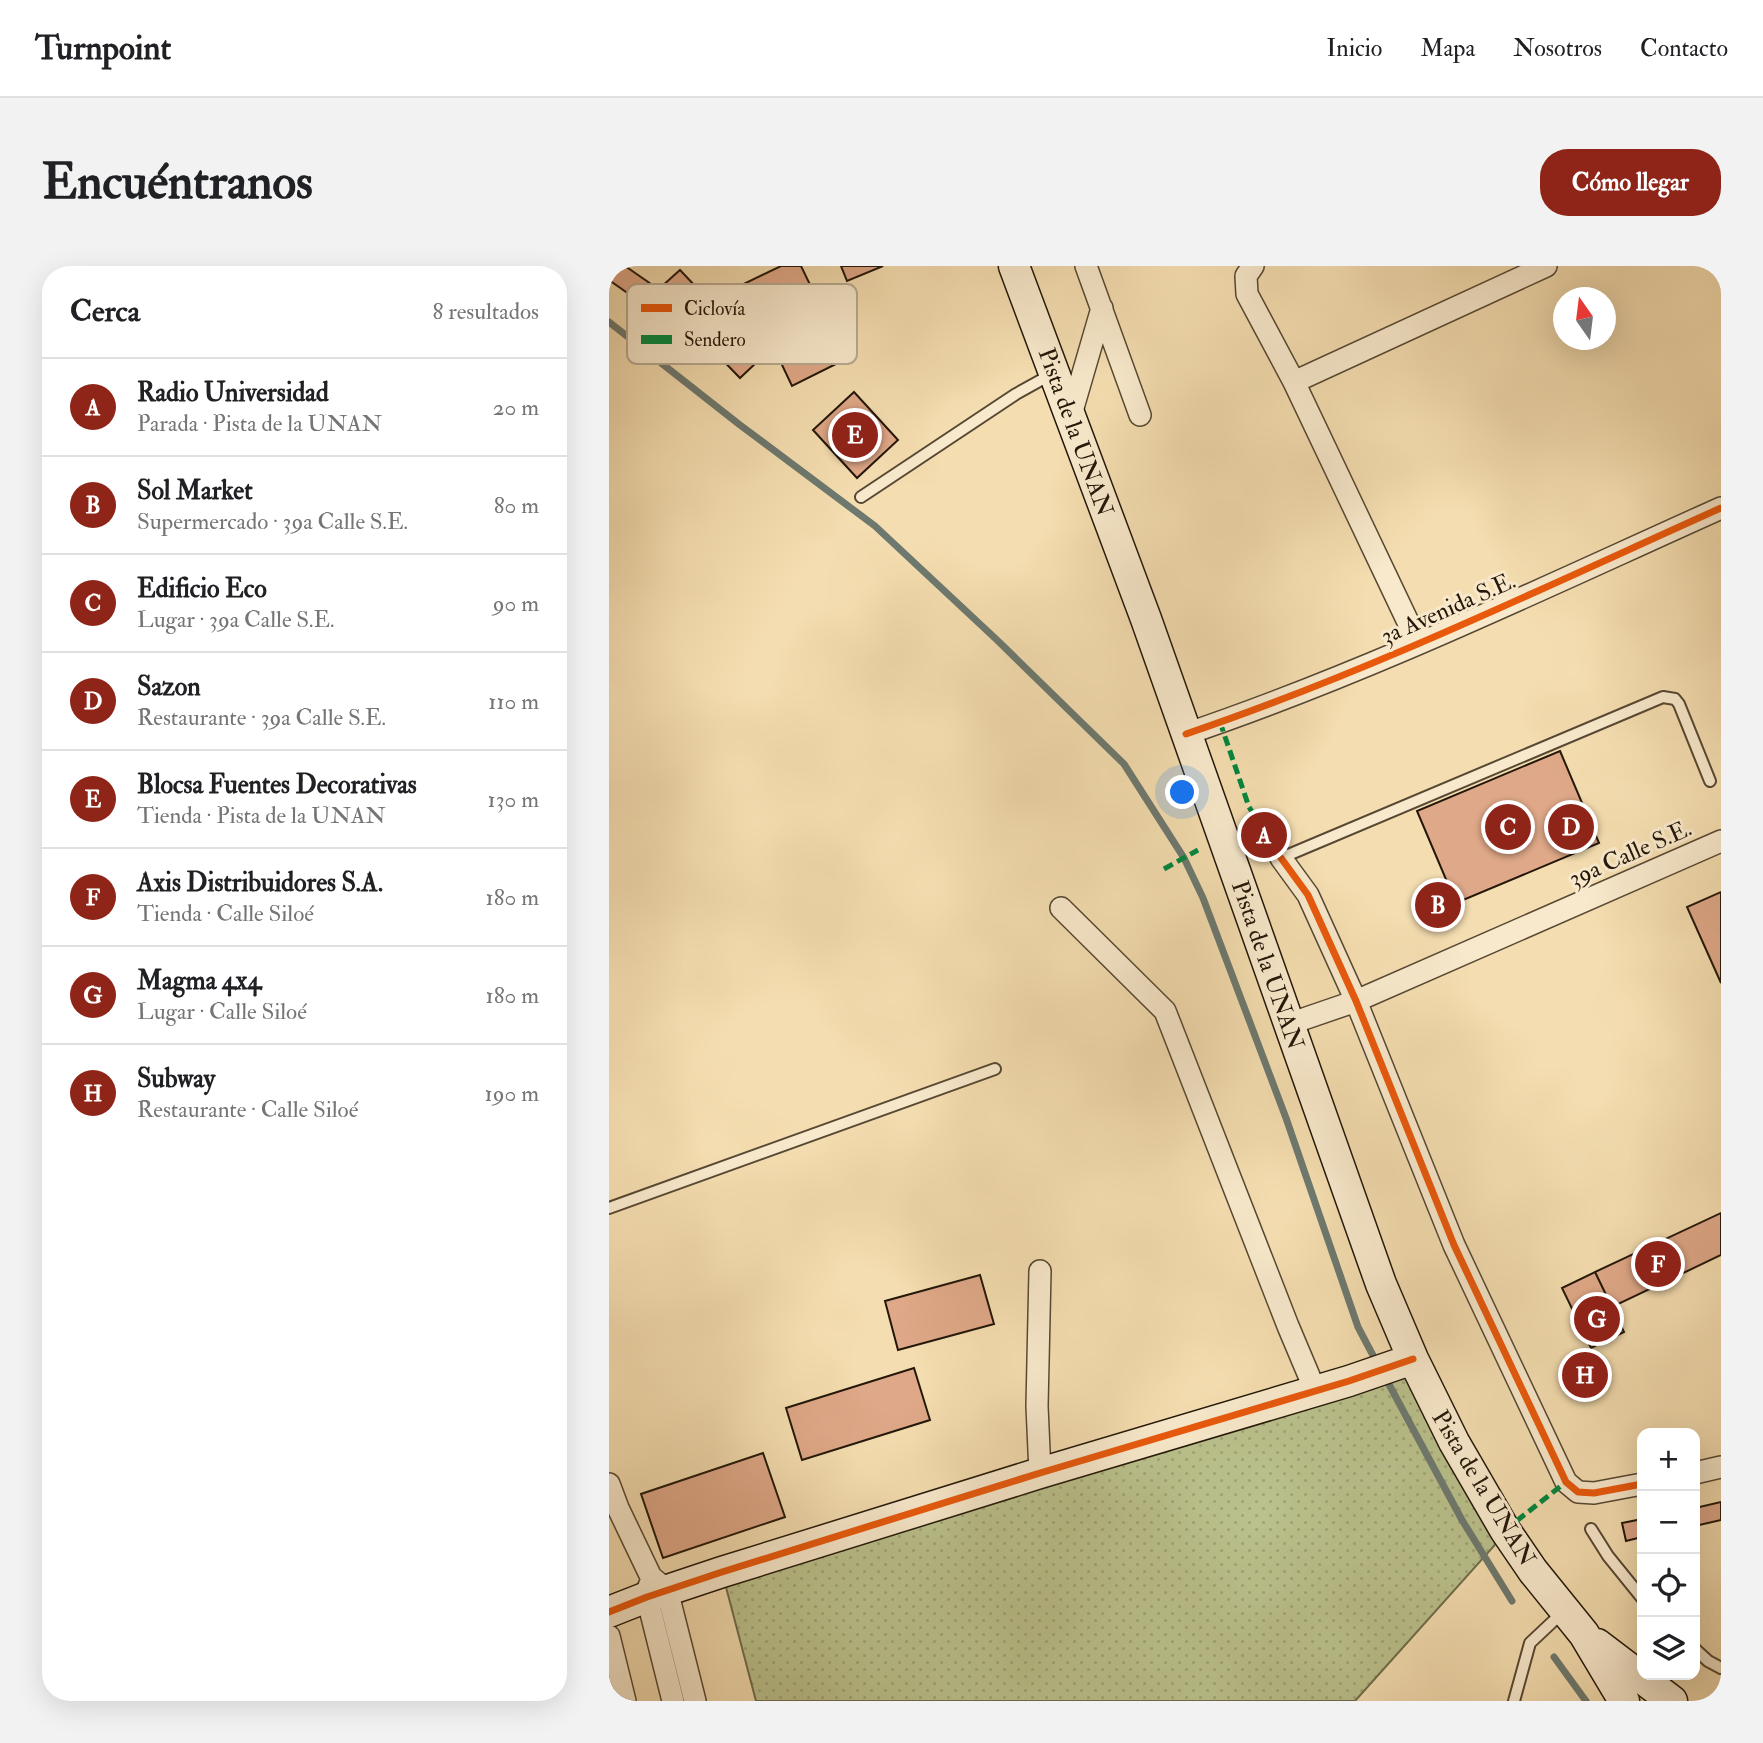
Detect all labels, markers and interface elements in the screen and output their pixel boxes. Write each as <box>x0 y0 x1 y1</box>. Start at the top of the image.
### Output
text: Turnpoint <box>35 28 171 69</box>
text: Inicio <box>1327 33 1382 64</box>
text: Mapa <box>1420 33 1475 64</box>
text: Nosotros <box>1513 33 1602 64</box>
text: Contacto <box>1640 33 1728 64</box>
button: Cómo llegar <box>1540 149 1721 216</box>
text: Encuéntranos <box>42 152 313 213</box>
legend <box>627 284 857 364</box>
north arrow <box>1553 287 1616 350</box>
text: Cerca <box>70 293 140 330</box>
text: 8 resultados <box>433 297 539 326</box>
text: Ciclovía <box>684 297 745 321</box>
text: Sendero <box>684 328 746 352</box>
street label: Pista de la UNAN <box>1031 344 1121 521</box>
text: Radio Universidad <box>137 377 329 409</box>
text: A <box>86 393 100 422</box>
text: 20 m <box>493 393 539 422</box>
text: Parada · Pista de la UNAN <box>137 409 382 438</box>
pin: E <box>832 409 878 461</box>
text: Sol Market <box>137 475 253 507</box>
text: B <box>85 491 101 520</box>
text: 80 m <box>494 491 539 520</box>
text: Supermercado · 39a Calle S.E. <box>137 507 408 536</box>
street label: 3a Avenida S.E. <box>1376 565 1520 652</box>
text: Edificio Eco <box>137 573 267 605</box>
text: C <box>85 589 101 618</box>
text: 90 m <box>493 589 539 618</box>
text: Lugar · 39a Calle S.E. <box>137 605 335 634</box>
text: Sazon <box>137 671 201 703</box>
text: D <box>84 687 102 716</box>
text: 110 m <box>488 687 539 716</box>
text: Restaurante · 39a Calle S.E. <box>137 703 386 732</box>
text: Blocsa Fuentes Decorativas <box>137 769 417 801</box>
your location <box>1165 775 1199 809</box>
text: E <box>85 785 101 814</box>
text: 130 m <box>487 785 539 814</box>
text: Tienda · Pista de la UNAN <box>137 801 386 830</box>
pin: C <box>1485 801 1531 853</box>
pin: D <box>1548 801 1594 853</box>
pin: A <box>1241 809 1287 861</box>
street label: 39a Calle S.E. <box>1564 813 1696 894</box>
text: Axis Distribuidores S.A. <box>137 867 383 899</box>
street label: Pista de la UNAN <box>1224 876 1311 1054</box>
pin: B <box>1415 879 1461 931</box>
text: F <box>86 883 100 912</box>
text: 180 m <box>486 883 539 912</box>
text: Tienda · Calle Siloé <box>137 899 314 928</box>
text: Magma 4x4 <box>137 965 261 997</box>
text: G <box>83 981 103 1010</box>
text: 180 m <box>486 981 539 1010</box>
text: Lugar · Calle Siloé <box>137 997 307 1026</box>
text: Subway <box>137 1063 215 1095</box>
text: H <box>84 1079 102 1108</box>
text: 190 m <box>485 1079 539 1108</box>
text: Restaurante · Calle Siloé <box>137 1095 358 1124</box>
pin: F <box>1635 1238 1681 1290</box>
pin: G <box>1574 1293 1620 1345</box>
pin: H <box>1562 1349 1608 1401</box>
street label: Pista de la UNAN <box>1425 1404 1543 1573</box>
map controls <box>1637 1428 1700 1680</box>
button: + <box>1637 1428 1700 1491</box>
button: − <box>1637 1491 1700 1554</box>
button: locate <box>1637 1554 1700 1617</box>
button: layers <box>1637 1617 1700 1680</box>

